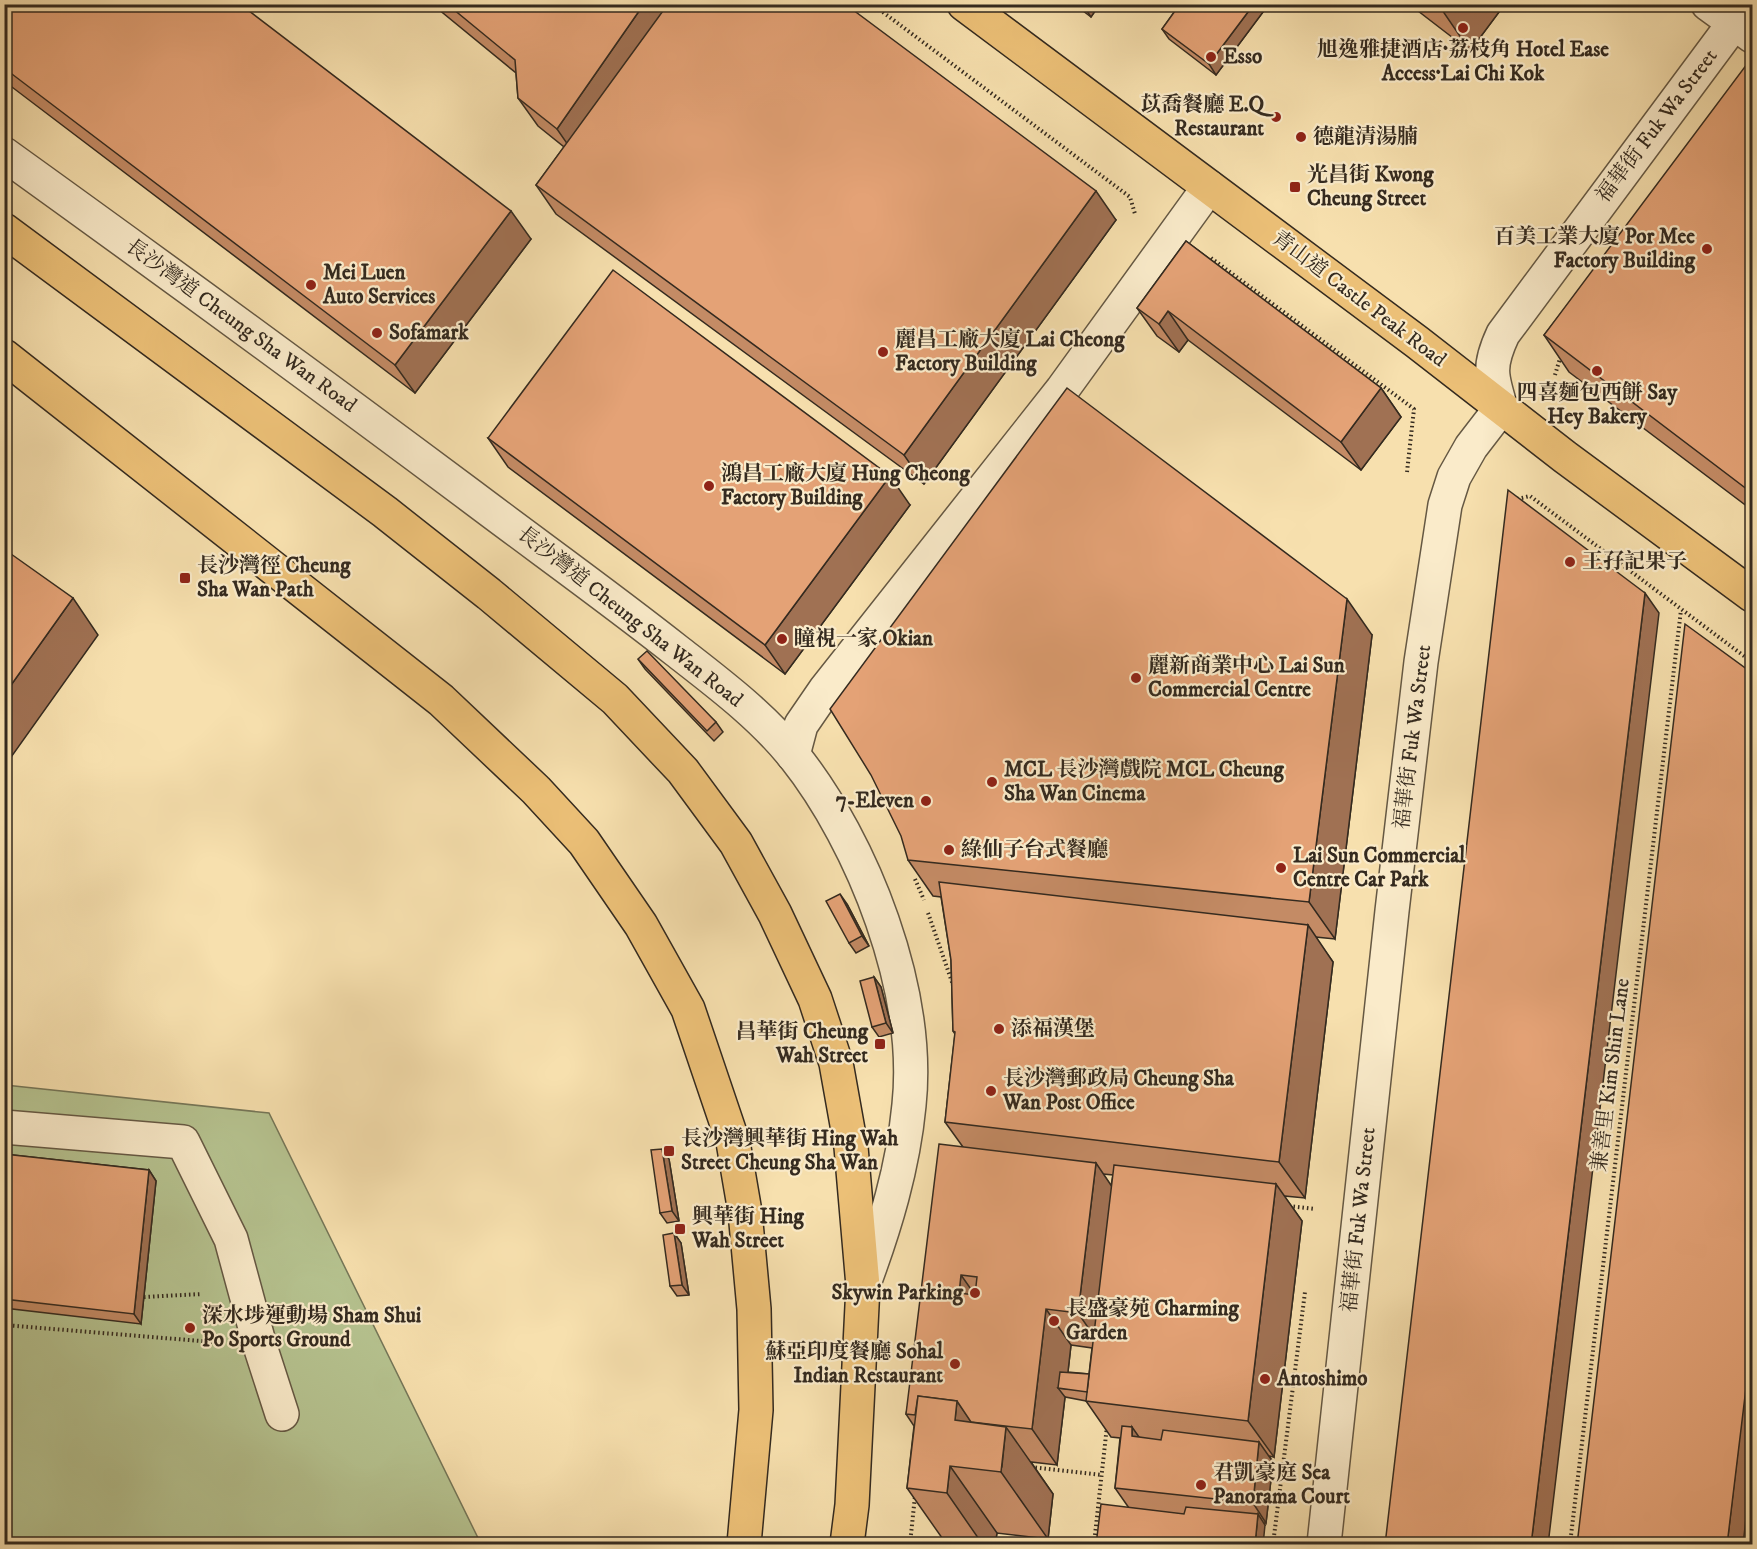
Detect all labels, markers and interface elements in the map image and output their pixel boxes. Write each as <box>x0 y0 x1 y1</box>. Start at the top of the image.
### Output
marker: 旭逸雅捷酒店·荔枝角 Hotel Ease Access·Lai Chi Kok <box>1456 21 1470 35</box>
place label: 旭逸雅捷酒店·荔枝角 Hotel Ease Access·Lai Chi Kok <box>1317 37 1609 87</box>
place label: Esso <box>1223 44 1262 70</box>
street label: 福華街 Fuk Wa Street <box>1591 44 1723 208</box>
marker: Esso <box>1204 50 1218 64</box>
place label: 苡喬餐廳 E.Q Restaurant <box>1140 92 1274 142</box>
marker: 苡喬餐廳 E.Q Restaurant <box>1269 110 1283 124</box>
place label: 德龍清湯腩 <box>1313 124 1418 150</box>
marker: 德龍清湯腩 <box>1294 130 1308 144</box>
place label: 光昌街 Kwong Cheung Street <box>1307 162 1434 212</box>
marker: 光昌街 Kwong Cheung Street <box>1288 180 1302 194</box>
place label: 百美工業大廈 Por Mee Factory Building <box>1494 224 1696 274</box>
street label: 青山道 Castle Peak Road <box>1267 225 1452 373</box>
street label: 長沙灣道 Cheung Sha Wan Road <box>120 233 362 419</box>
marker: 百美工業大廈 Por Mee Factory Building <box>1700 242 1714 256</box>
place label: Mei Luen Auto Services <box>322 260 435 310</box>
marker: Mei Luen Auto Services <box>304 278 318 292</box>
place label: Sofamark <box>389 320 469 346</box>
marker: Sofamark <box>370 326 384 340</box>
place label: 麗昌工廠大廈 Lai Cheong Factory Building <box>895 327 1125 377</box>
marker: 麗昌工廠大廈 Lai Cheong Factory Building <box>876 345 890 359</box>
marker: 四喜麵包西餅 Say Hey Bakery <box>1590 364 1604 378</box>
place label: 四喜麵包西餅 Say Hey Bakery <box>1517 380 1678 430</box>
place label: 鴻昌工廠大廈 Hung Cheong Factory Building <box>721 461 970 511</box>
marker: 鴻昌工廠大廈 Hung Cheong Factory Building <box>702 479 716 493</box>
street label: 長沙灣道 Cheung Sha Wan Road <box>512 521 748 714</box>
place label: 王孖記果子 <box>1582 549 1687 575</box>
place label: 長沙灣徑 Cheung Sha Wan Path <box>197 553 351 603</box>
marker: 王孖記果子 <box>1563 555 1577 569</box>
marker: 長沙灣徑 Cheung Sha Wan Path <box>178 571 192 585</box>
place label: 瞳視一家 Okian <box>794 626 934 652</box>
marker: 瞳視一家 Okian <box>775 632 789 646</box>
street label: 福華街 Fuk Wa Street <box>1389 643 1437 831</box>
place label: 麗新商業中心 Lai Sun Commercial Centre <box>1148 653 1346 703</box>
marker: 麗新商業中心 Lai Sun Commercial Centre <box>1129 671 1143 685</box>
place label: MCL 長沙灣戲院 MCL Cheung Sha Wan Cinema <box>1004 757 1284 807</box>
marker: MCL 長沙灣戲院 MCL Cheung Sha Wan Cinema <box>985 775 999 789</box>
place label: 7-Eleven <box>836 788 915 814</box>
marker: 7-Eleven <box>919 794 933 808</box>
place label: 綠仙子台式餐廳 <box>961 837 1108 863</box>
marker: 綠仙子台式餐廳 <box>942 843 956 857</box>
place label: Lai Sun Commercial Centre Car Park <box>1293 843 1466 893</box>
marker: Lai Sun Commercial Centre Car Park <box>1274 861 1288 875</box>
street label: 兼善里 Kim Shin Lane <box>1586 977 1636 1173</box>
place label: 添福漢堡 <box>1011 1016 1095 1042</box>
place label: 昌華街 Cheung Wah Street <box>736 1019 869 1069</box>
marker: 添福漢堡 <box>992 1022 1006 1036</box>
marker: 昌華街 Cheung Wah Street <box>873 1037 887 1051</box>
place label: 長沙灣郵政局 Cheung Sha Wan Post Office <box>1002 1066 1235 1116</box>
marker: 長沙灣郵政局 Cheung Sha Wan Post Office <box>984 1084 998 1098</box>
place label: 長沙灣興華街 Hing Wah Street Cheung Sha Wan <box>681 1126 899 1176</box>
street label: 福華街 Fuk Wa Street <box>1336 1126 1382 1314</box>
marker: 長沙灣興華街 Hing Wah Street Cheung Sha Wan <box>662 1144 676 1158</box>
place label: 興華街 Hing Wah Street <box>691 1204 805 1254</box>
marker: 興華街 Hing Wah Street <box>673 1222 687 1236</box>
place label: Skywin Parking <box>831 1280 964 1306</box>
marker: Skywin Parking <box>968 1286 982 1300</box>
place label: 長盛豪苑 Charming Garden <box>1066 1296 1239 1346</box>
place label: 深水埗運動場 Sham Shui Po Sports Ground <box>202 1303 422 1353</box>
marker: 長盛豪苑 Charming Garden <box>1047 1314 1061 1328</box>
marker: 深水埗運動場 Sham Shui Po Sports Ground <box>183 1321 197 1335</box>
place label: 蘇亞印度餐廳 Sohal Indian Restaurant <box>765 1339 944 1389</box>
marker: 蘇亞印度餐廳 Sohal Indian Restaurant <box>948 1357 962 1371</box>
place label: Antoshimo <box>1276 1366 1368 1392</box>
marker: Antoshimo <box>1258 1372 1272 1386</box>
place label: 君凱豪庭 Sea Panorama Court <box>1213 1460 1350 1510</box>
marker: 君凱豪庭 Sea Panorama Court <box>1194 1478 1208 1492</box>

